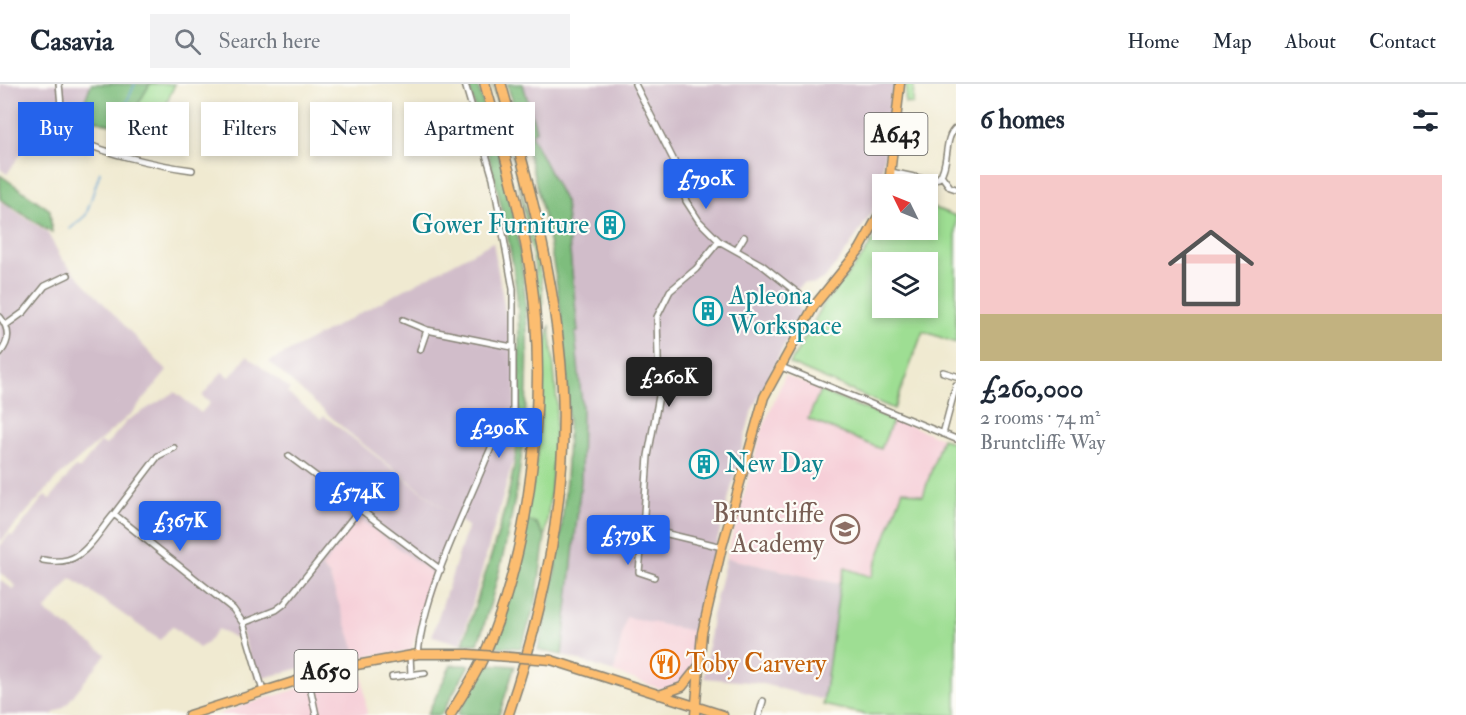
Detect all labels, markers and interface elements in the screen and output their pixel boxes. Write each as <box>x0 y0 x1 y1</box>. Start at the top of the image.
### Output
search box <box>150 14 570 68</box>
text: Casavia <box>30 24 114 59</box>
icon: search <box>171 25 204 58</box>
text: Search here <box>219 27 320 55</box>
text: Home <box>1127 28 1179 55</box>
text: Map <box>1212 28 1252 55</box>
text: About <box>1285 28 1336 55</box>
text: Contact <box>1369 28 1436 55</box>
chip: Buy <box>18 102 94 156</box>
chip: Rent <box>106 102 189 156</box>
chip: Filters <box>201 102 298 156</box>
chip: New <box>310 102 392 156</box>
chip: Apartment <box>404 102 535 156</box>
text: 6 homes <box>980 104 1065 136</box>
icon: filters <box>1409 104 1442 137</box>
road number: A643 <box>864 113 928 155</box>
pin: £790K <box>664 159 748 210</box>
text: £790K <box>677 166 735 191</box>
north arrow <box>872 174 938 240</box>
map controls <box>872 174 938 318</box>
place label: Gower Furniture <box>412 209 589 241</box>
building icon: Gower Furniture <box>594 209 626 241</box>
icon: home <box>1157 214 1265 322</box>
button: layers <box>872 252 938 318</box>
place label: Apleona Workspace <box>728 280 842 343</box>
building icon: Apleona Workspace <box>692 295 724 327</box>
pin: £260K <box>627 357 711 408</box>
text: £260K <box>640 364 698 389</box>
text: £260,000 <box>980 373 1083 405</box>
text: 2 rooms · 74 m² <box>980 405 1101 430</box>
pin: £290K <box>457 408 541 459</box>
text: £290K <box>470 415 528 440</box>
text: Bruntcliffe Way <box>980 430 1105 455</box>
building icon: New Day <box>688 448 720 480</box>
place label: New Day <box>725 448 824 480</box>
pin: £574K <box>315 472 399 523</box>
text: £574K <box>329 479 385 504</box>
place label: Bruntcliffe Academy <box>713 498 825 560</box>
pin: £367K <box>138 501 222 552</box>
text: £367K <box>153 508 207 533</box>
school or university icon: Bruntcliffe Academy <box>829 513 861 545</box>
pin: £379K <box>586 515 670 566</box>
text: £379K <box>601 522 655 547</box>
restaurant icon: Toby Carvery <box>649 648 681 680</box>
place label: Toby Carvery <box>686 648 827 680</box>
road number: A650 <box>294 650 358 692</box>

